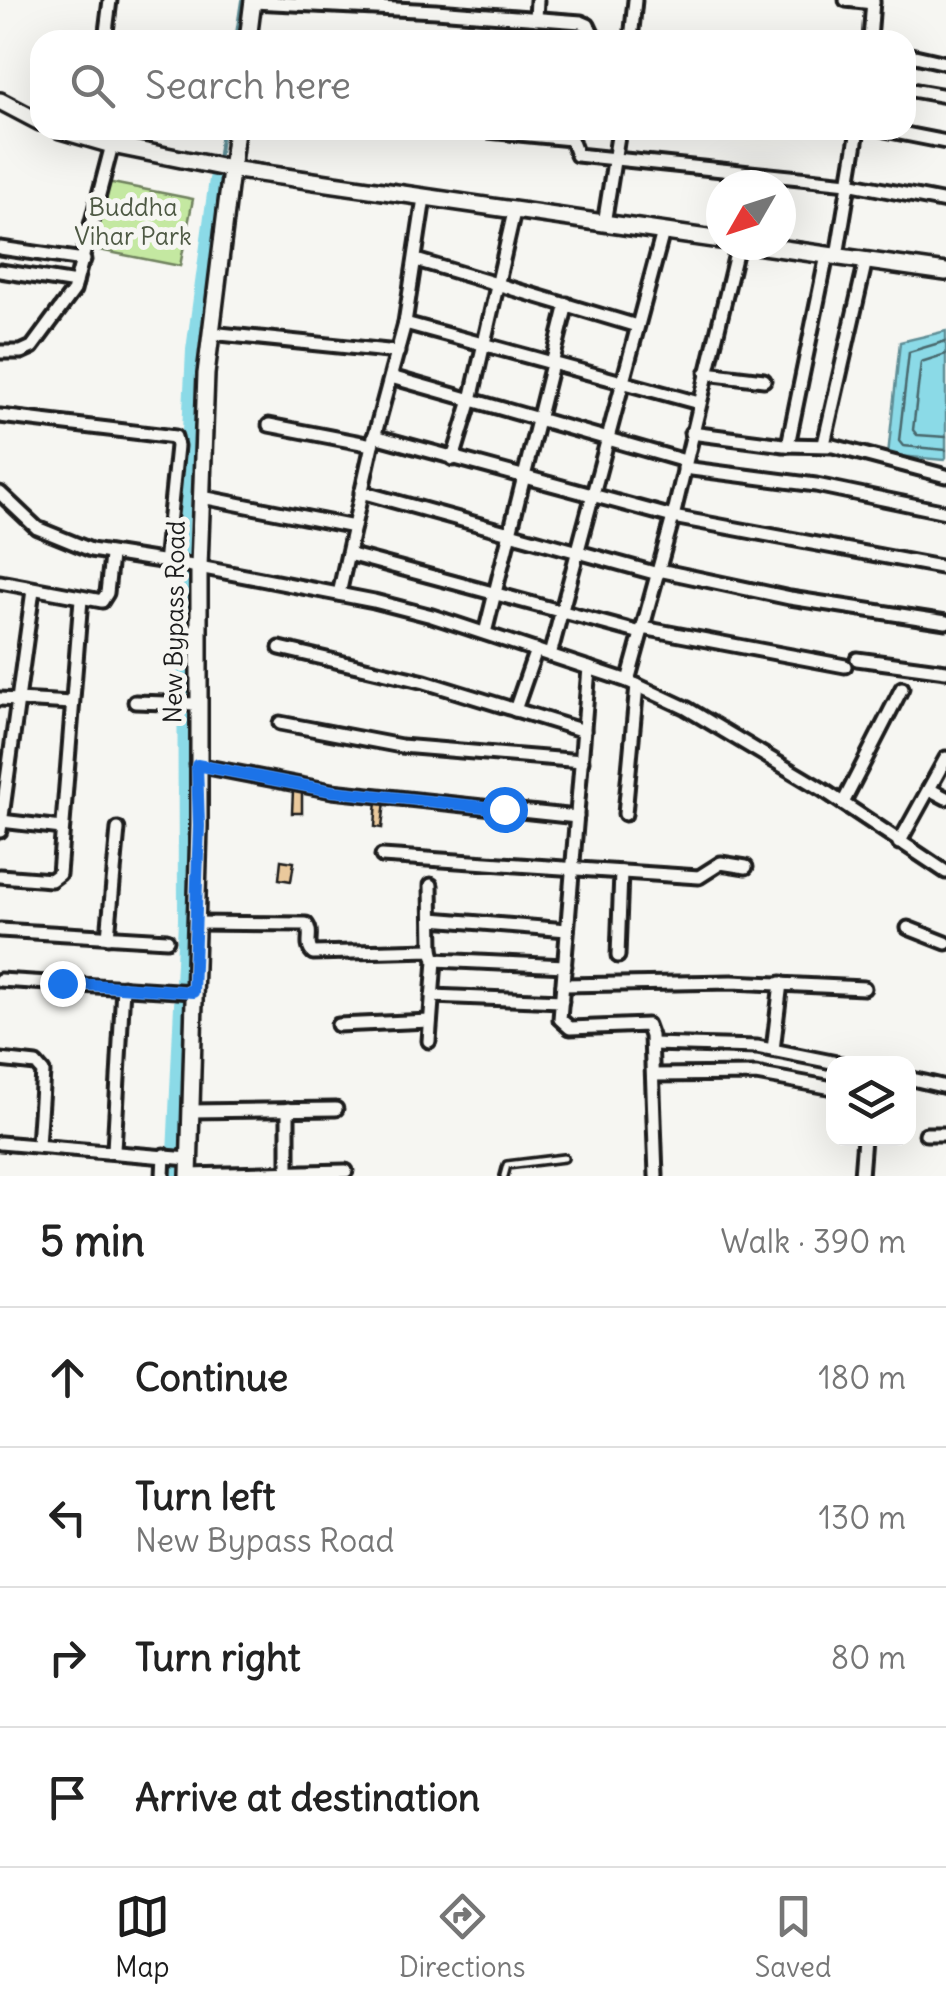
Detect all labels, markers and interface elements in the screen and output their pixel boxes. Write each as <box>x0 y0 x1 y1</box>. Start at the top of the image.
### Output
search box <box>30 30 916 140</box>
icon: search <box>65 58 120 113</box>
text: Search here <box>145 62 351 109</box>
north arrow <box>706 170 796 260</box>
park label: Buddha Vihar Park <box>74 191 192 252</box>
street label: New Bypass Road <box>156 520 192 724</box>
route start <box>482 787 528 833</box>
route end <box>40 961 86 1007</box>
map controls <box>826 1056 916 1146</box>
button: layers <box>826 1056 916 1146</box>
text: 5 min <box>40 1215 145 1267</box>
text: Walk · 390 m <box>721 1221 906 1262</box>
icon: ahead <box>40 1350 95 1405</box>
text: Continue <box>135 1354 288 1401</box>
text: 180 m <box>818 1357 906 1398</box>
text: Turn left <box>135 1473 275 1520</box>
icon: left <box>40 1490 95 1545</box>
text: 130 m <box>818 1497 906 1538</box>
text: New Bypass Road <box>135 1520 394 1561</box>
icon: right <box>40 1630 95 1685</box>
text: Turn right <box>135 1634 301 1681</box>
text: 80 m <box>831 1637 906 1678</box>
icon: arrive <box>40 1770 95 1825</box>
text: Arrive at destination <box>135 1774 480 1821</box>
tab: Map <box>115 1889 170 1985</box>
tab: Directions <box>399 1889 525 1985</box>
tab: Saved <box>755 1889 831 1985</box>

